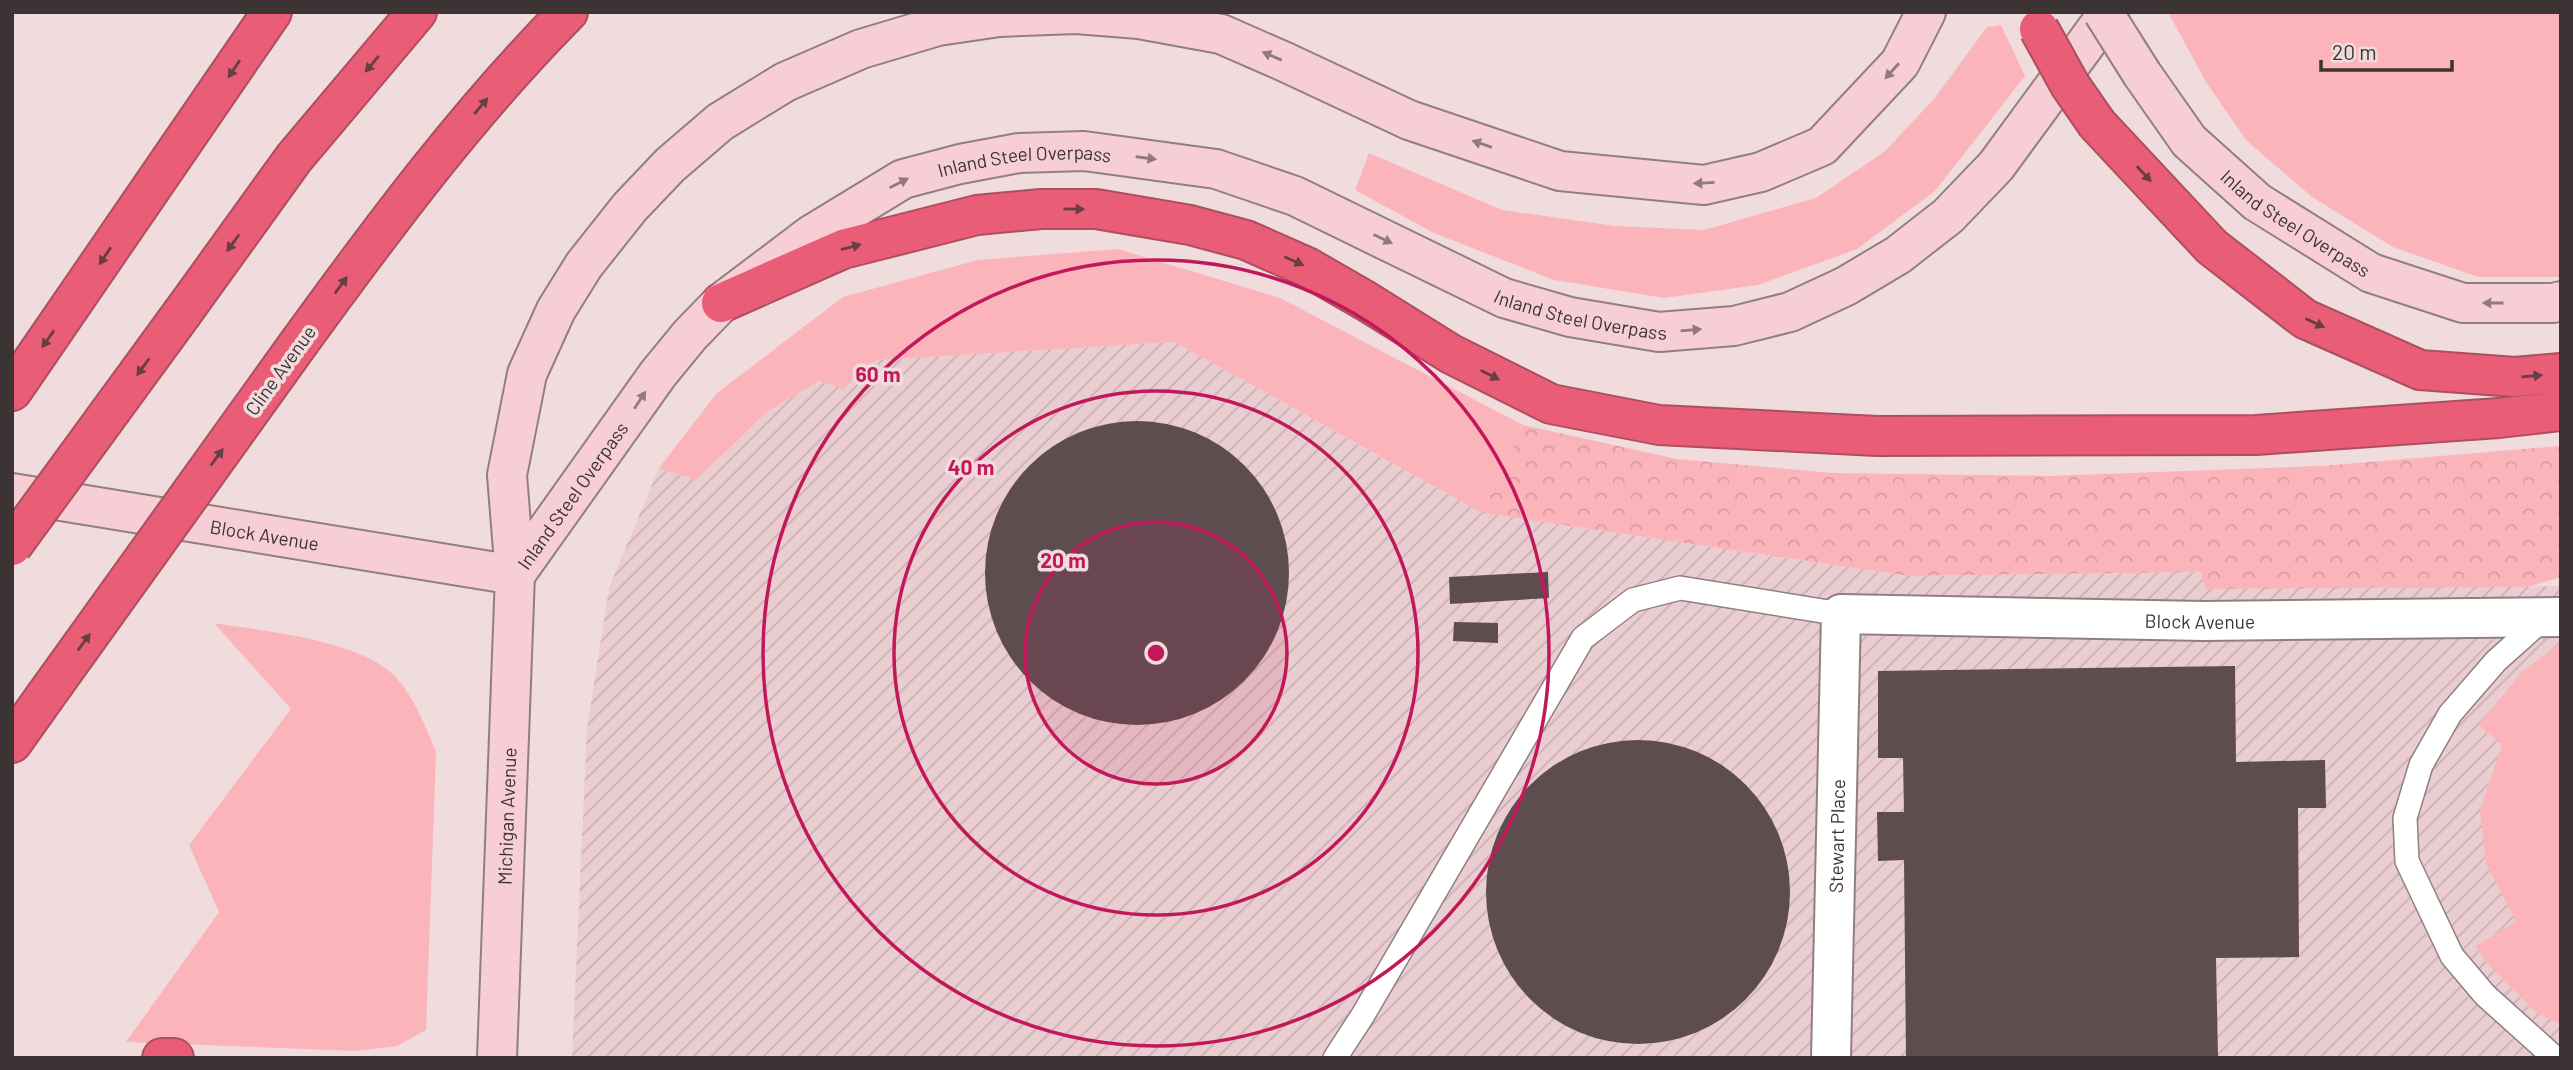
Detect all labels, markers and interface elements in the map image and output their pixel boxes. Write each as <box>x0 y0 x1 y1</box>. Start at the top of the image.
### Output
scale bar <box>2321 28 2452 72</box>
text: 20 m <box>2332 39 2377 64</box>
one-way arrow <box>1262 50 1283 61</box>
one-way arrow <box>365 54 380 72</box>
one-way arrow <box>227 59 240 78</box>
one-way arrow <box>1884 62 1900 80</box>
one-way arrow <box>473 97 488 114</box>
one-way arrow <box>1471 139 1492 149</box>
street label: Inland Steel Overpass <box>935 140 1113 181</box>
one-way arrow <box>1135 153 1157 164</box>
street label: Inland Steel Overpass <box>2217 164 2375 281</box>
one-way arrow <box>2135 165 2151 182</box>
one-way arrow <box>889 177 909 189</box>
one-way arrow <box>1693 178 1715 189</box>
one-way arrow <box>1063 203 1085 215</box>
one-way arrow <box>1373 233 1393 245</box>
one-way arrow <box>226 234 240 252</box>
one-way arrow <box>840 241 862 252</box>
one-way arrow <box>99 247 112 266</box>
one-way arrow <box>1283 256 1304 267</box>
one-way arrow <box>334 276 348 294</box>
street label: Inland Steel Overpass <box>1491 284 1667 344</box>
one-way arrow <box>2482 297 2504 309</box>
one-way arrow <box>2305 317 2325 328</box>
street label: Cline Avenue <box>240 321 320 419</box>
one-way arrow <box>1680 324 1702 335</box>
one-way arrow <box>41 330 55 348</box>
one-way arrow <box>136 358 150 376</box>
text: 60 m <box>856 361 900 386</box>
one-way arrow <box>1480 369 1500 380</box>
one-way arrow <box>2521 370 2543 381</box>
one-way arrow <box>633 391 646 410</box>
street label: Inland Steel Overpass <box>512 417 632 573</box>
one-way arrow <box>210 448 224 467</box>
text: 40 m <box>948 454 994 479</box>
street label: Block Avenue <box>208 514 321 554</box>
text: 20 m <box>1040 547 1086 572</box>
street label: Block Avenue <box>2144 608 2255 633</box>
one-way arrow <box>77 633 91 651</box>
centre of rings <box>1144 641 1168 665</box>
street label: Michigan Avenue <box>492 747 520 885</box>
street label: Stewart Place <box>1823 779 1849 893</box>

